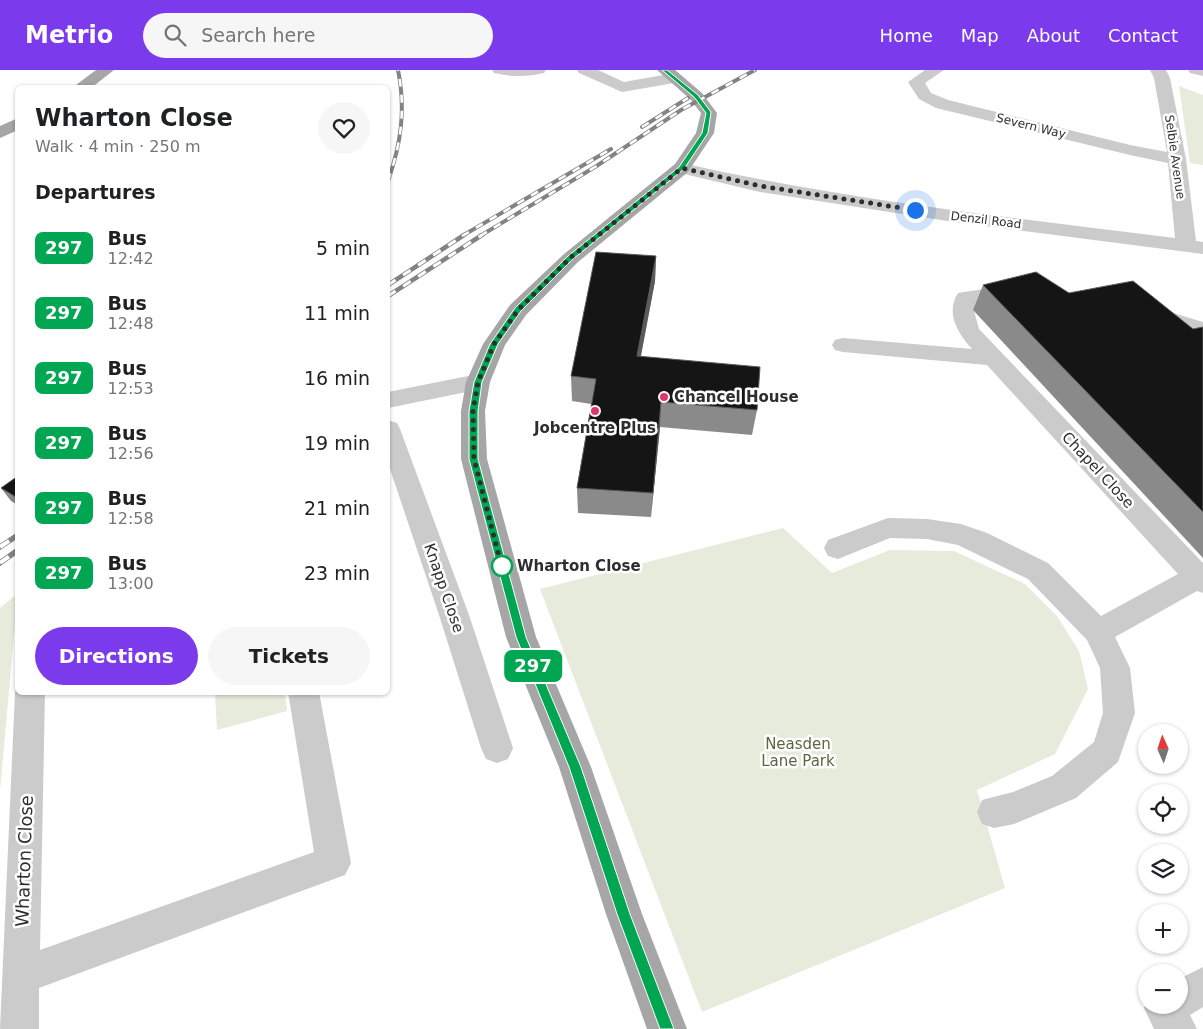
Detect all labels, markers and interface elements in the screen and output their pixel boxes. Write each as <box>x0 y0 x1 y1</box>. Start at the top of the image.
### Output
search box <box>143 13 493 58</box>
text: Metrio <box>25 21 113 49</box>
icon: search <box>161 21 189 49</box>
text: Search here <box>201 24 315 46</box>
text: Home <box>880 25 933 46</box>
text: Map <box>961 25 999 46</box>
text: About <box>1027 25 1080 46</box>
text: Contact <box>1108 25 1178 46</box>
button: heart <box>318 102 370 154</box>
text: Wharton Close <box>35 104 233 132</box>
street label: Severn Way <box>995 111 1067 141</box>
street label: Selbie Avenue <box>1162 114 1188 200</box>
text: Walk · 4 min · 250 m <box>35 137 200 156</box>
text: Departures <box>35 181 156 203</box>
your location <box>903 198 928 223</box>
street label: Denzil Road <box>950 209 1022 231</box>
text: Bus <box>108 227 147 249</box>
text: 297 <box>45 237 83 258</box>
text: 5 min <box>316 237 370 259</box>
text: 12:42 <box>108 249 154 268</box>
text: Bus <box>108 292 147 314</box>
text: 297 <box>45 302 83 323</box>
text: 11 min <box>304 302 370 324</box>
text: 12:48 <box>108 314 154 333</box>
text: Bus <box>108 357 147 379</box>
text: 297 <box>45 367 83 388</box>
text: 16 min <box>304 367 370 389</box>
text: 12:53 <box>108 379 154 398</box>
place label: Chancel House <box>674 388 799 406</box>
marker: Chancel House <box>658 391 670 403</box>
marker: Jobcentre Plus <box>589 405 601 417</box>
place label: Jobcentre Plus <box>533 419 656 437</box>
text: Bus <box>108 422 147 444</box>
street label: Chapel Close <box>1058 428 1138 512</box>
text: 297 <box>45 432 83 453</box>
text: 19 min <box>304 432 370 454</box>
text: 12:56 <box>108 444 154 463</box>
text: Bus <box>108 487 147 509</box>
text: 297 <box>45 497 83 518</box>
text: 21 min <box>304 497 370 519</box>
text: 12:58 <box>108 509 154 528</box>
street label: Knapp Close <box>420 541 468 635</box>
text: Bus <box>108 552 147 574</box>
marker: Wharton Close <box>491 555 513 577</box>
place label: Wharton Close <box>517 557 641 575</box>
text: 297 <box>45 562 83 583</box>
text: 23 min <box>304 562 370 584</box>
text: 13:00 <box>108 574 154 593</box>
button: Directions <box>35 627 198 685</box>
button: Tickets <box>208 627 370 685</box>
line badge: 297 <box>504 650 562 682</box>
text: 297 <box>514 655 552 676</box>
north arrow <box>1138 724 1188 774</box>
map controls <box>1138 724 1188 1014</box>
park label: Neasden Lane Park <box>761 735 835 770</box>
button: locate <box>1138 784 1188 834</box>
street label: Wharton Close <box>11 795 37 927</box>
button: layers <box>1138 844 1188 894</box>
button: + <box>1138 904 1188 954</box>
button: − <box>1138 964 1188 1014</box>

